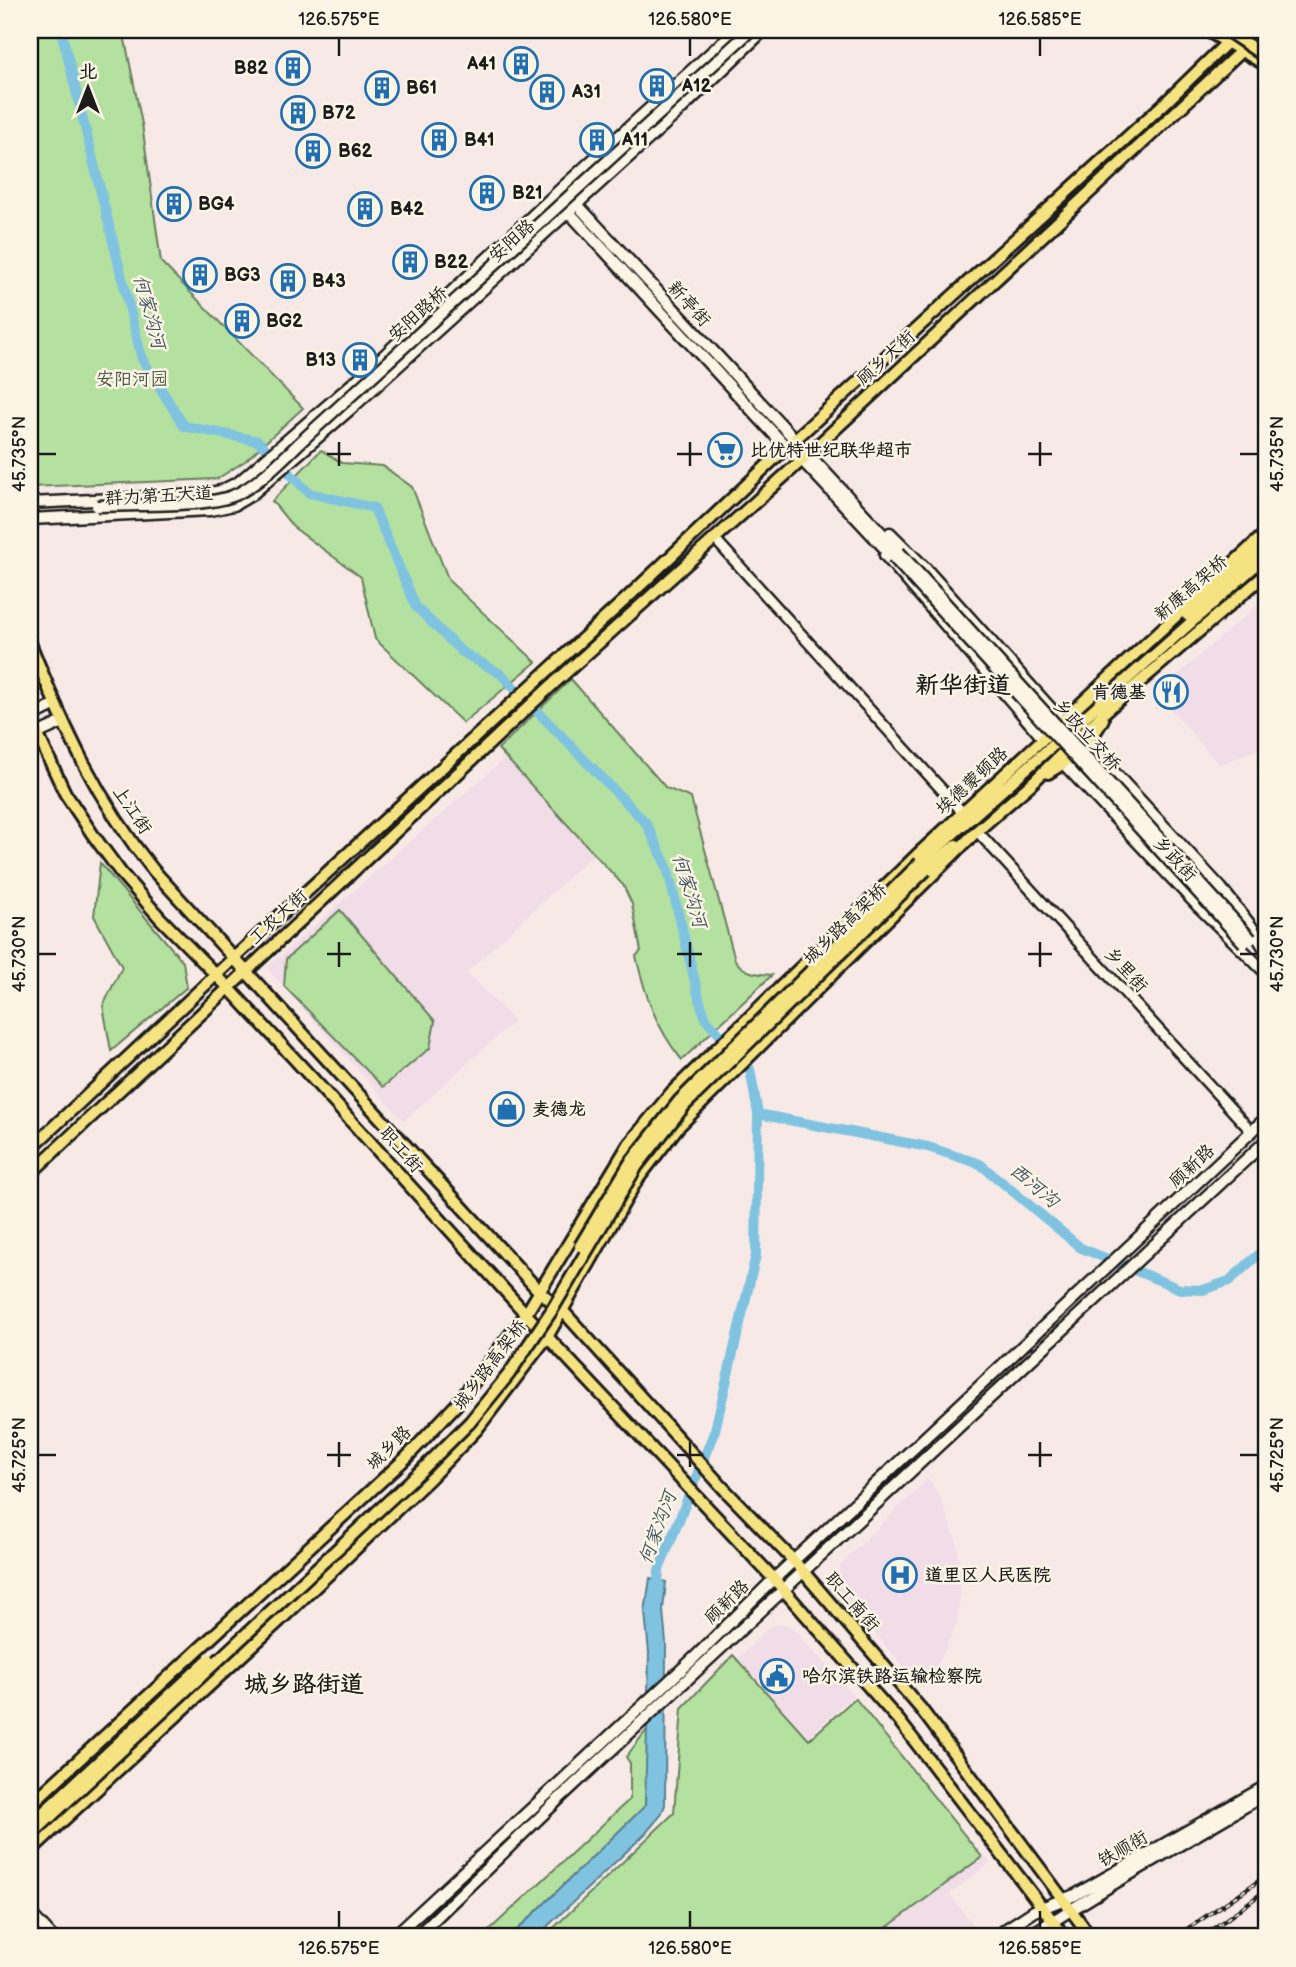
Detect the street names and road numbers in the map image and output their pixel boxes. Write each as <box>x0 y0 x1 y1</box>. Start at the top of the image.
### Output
street label: 安阳路 <box>485 215 539 267</box>
street label: 新亭街 <box>663 277 715 331</box>
street label: 安阳路桥 <box>384 282 452 346</box>
street label: 顾乡大街 <box>853 326 919 390</box>
street label: 群力第五大道 <box>105 483 213 509</box>
street label: 新康高架桥 <box>1150 551 1232 625</box>
street label: 乡政立交桥 <box>1049 695 1125 775</box>
street label: 埃德蒙顿路 <box>932 743 1012 819</box>
street label: 上江街 <box>108 782 156 838</box>
street label: 乡政街 <box>1149 832 1201 886</box>
street label: 城乡路高架桥 <box>799 879 891 969</box>
street label: 工农大街 <box>245 885 311 949</box>
street label: 乡里街 <box>1100 943 1152 997</box>
street label: 职工街 <box>375 1123 427 1177</box>
street label: 顾新路 <box>1165 1140 1219 1192</box>
street label: 城乡路高架桥 <box>449 1316 531 1414</box>
street label: 城乡路 <box>362 1421 416 1475</box>
street label: 职工南街 <box>820 1568 884 1636</box>
street label: 顾新路 <box>700 1575 754 1629</box>
street label: 铁顺街 <box>1094 1826 1152 1872</box>

